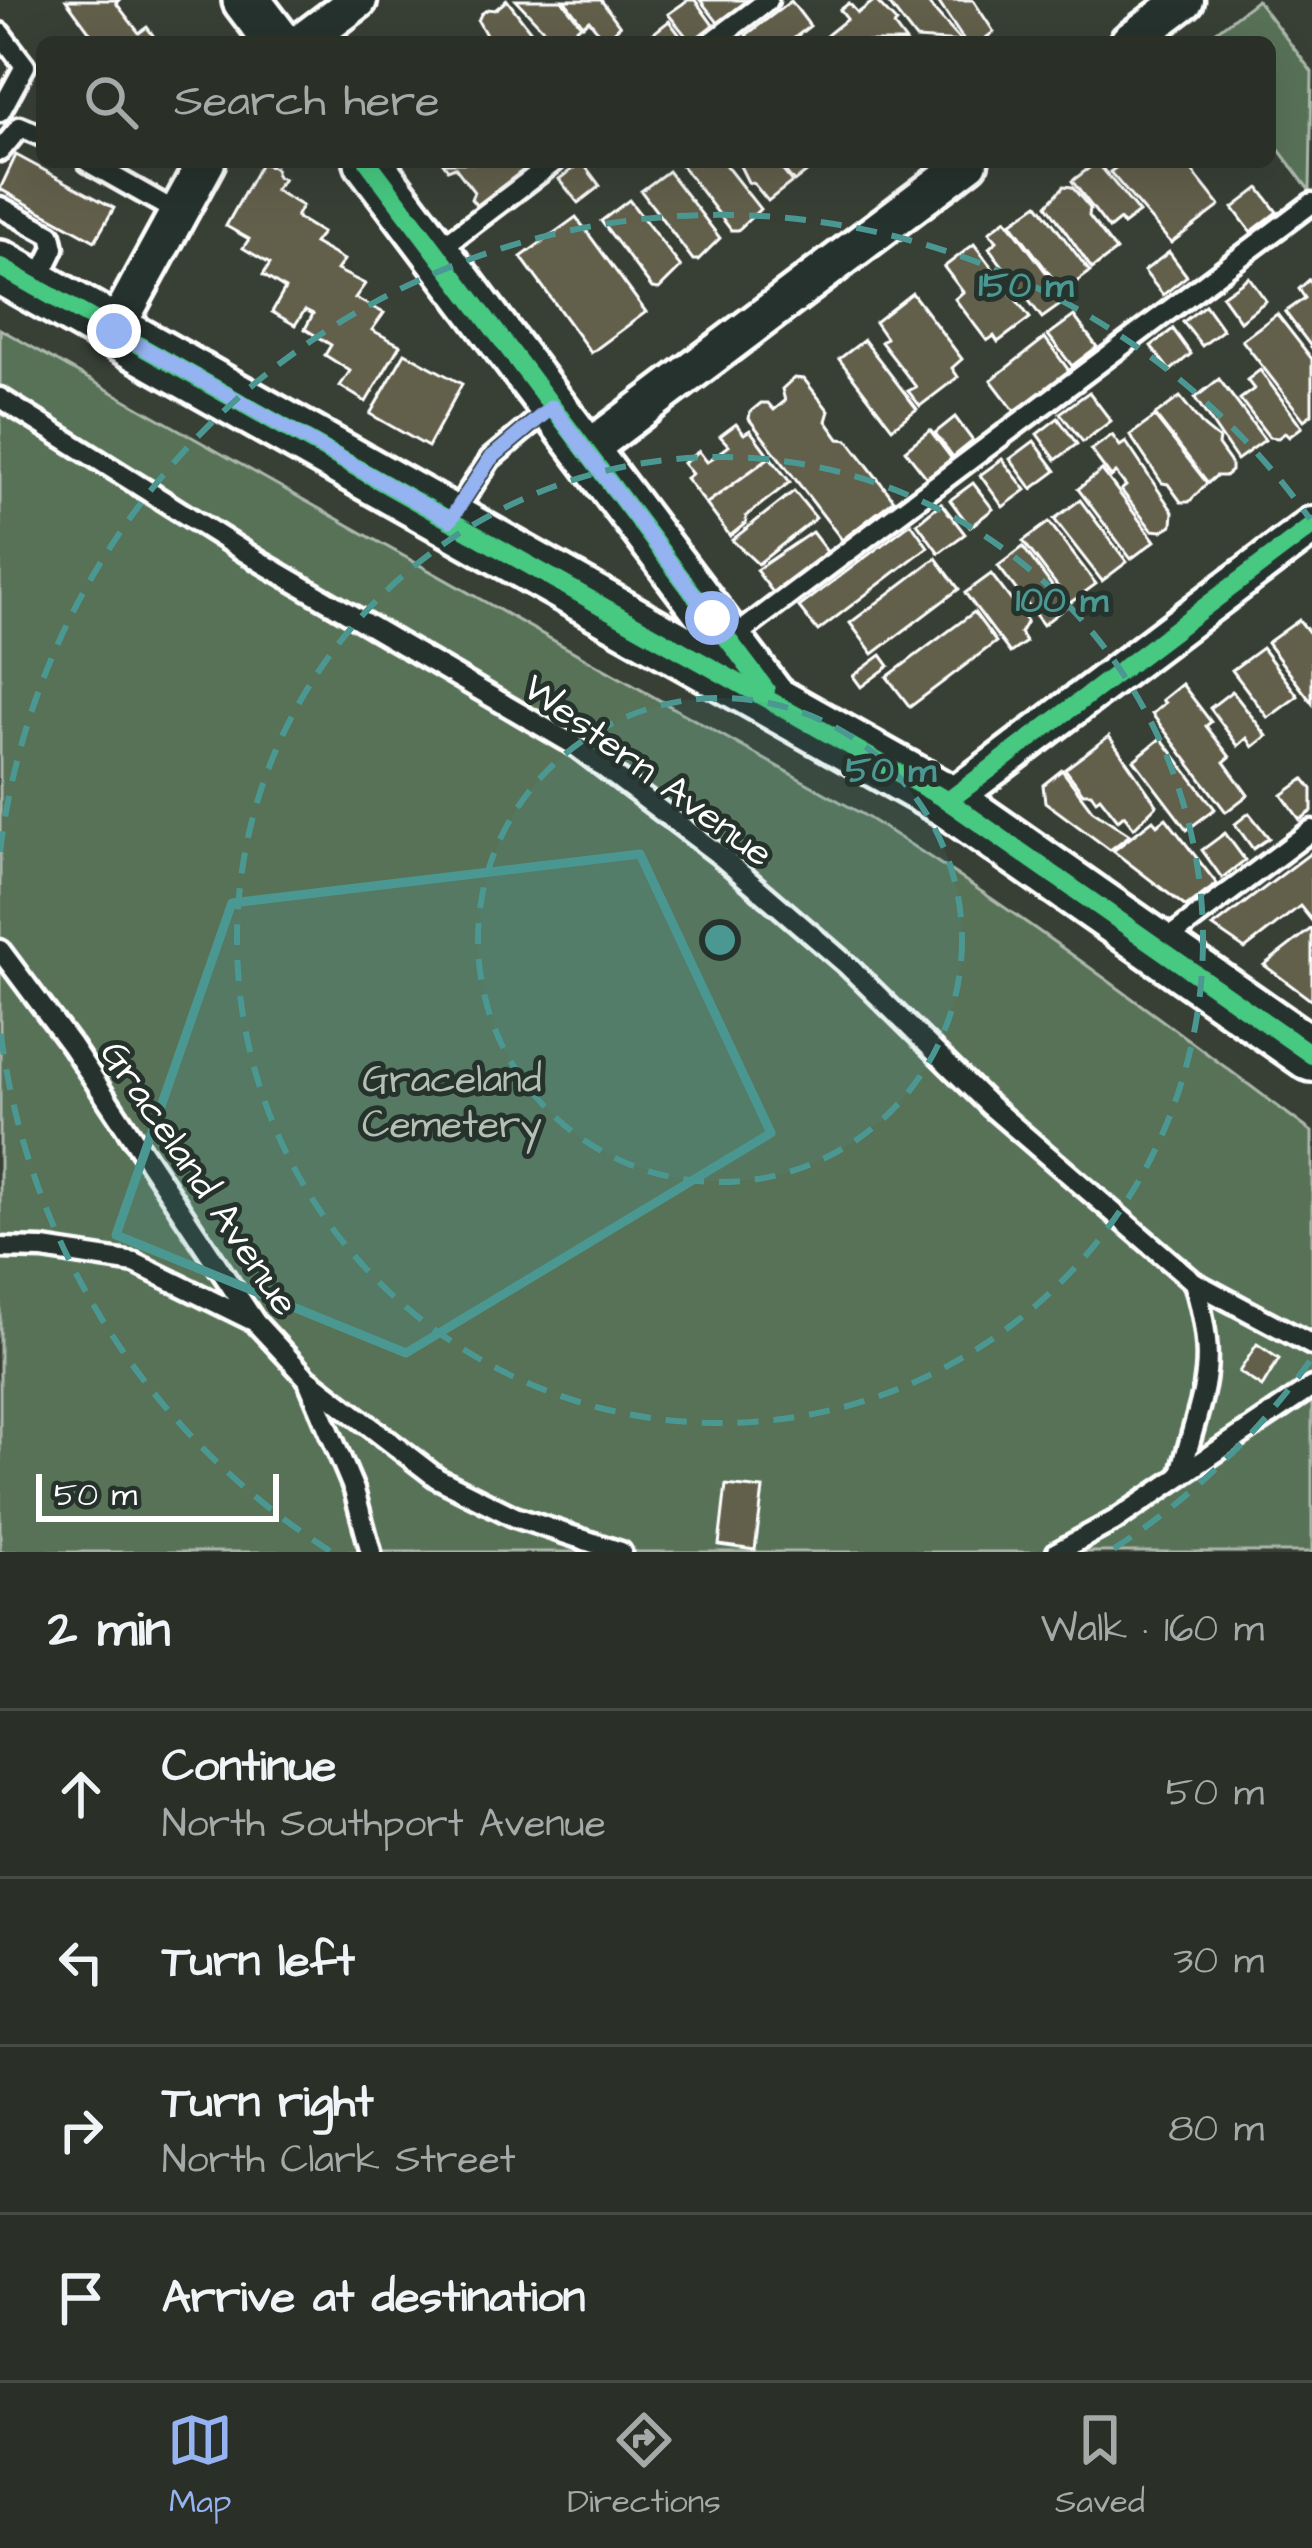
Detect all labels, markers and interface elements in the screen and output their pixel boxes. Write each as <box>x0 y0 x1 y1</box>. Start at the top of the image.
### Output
search box <box>36 36 1276 168</box>
icon: search <box>78 69 144 135</box>
text: Search here <box>174 71 440 133</box>
text: 150 m <box>978 260 1075 311</box>
route end <box>87 304 141 358</box>
text: 100 m <box>1016 575 1109 626</box>
route start <box>685 591 739 645</box>
street label: Western Avenue <box>511 662 783 881</box>
text: 50 m <box>846 745 937 796</box>
centre of rings <box>699 919 741 961</box>
street label: Graceland Avenue <box>86 1030 311 1327</box>
park label: Graceland Cemetery <box>362 1054 542 1154</box>
scale bar <box>36 1468 279 1521</box>
text: 50 m <box>54 1472 137 1518</box>
text: 2 min <box>48 1595 171 1666</box>
text: Walk · 160 m <box>1041 1603 1264 1657</box>
text: Continue <box>162 1736 336 1798</box>
icon: ahead <box>48 1761 114 1827</box>
text: 50 m <box>1166 1767 1264 1821</box>
text: North Southport Avenue <box>162 1798 606 1852</box>
icon: left <box>48 1929 114 1995</box>
text: Turn left <box>162 1931 355 1993</box>
text: 30 m <box>1174 1935 1264 1989</box>
text: Turn right <box>162 2072 374 2134</box>
icon: right <box>48 2097 114 2163</box>
text: 80 m <box>1168 2103 1264 2157</box>
text: North Clark Street <box>162 2134 516 2188</box>
icon: arrive <box>48 2265 114 2331</box>
text: Arrive at destination <box>162 2267 585 2329</box>
tab: Map <box>167 2407 233 2525</box>
tab: Directions <box>567 2407 721 2525</box>
tab: Saved <box>1055 2407 1145 2525</box>

